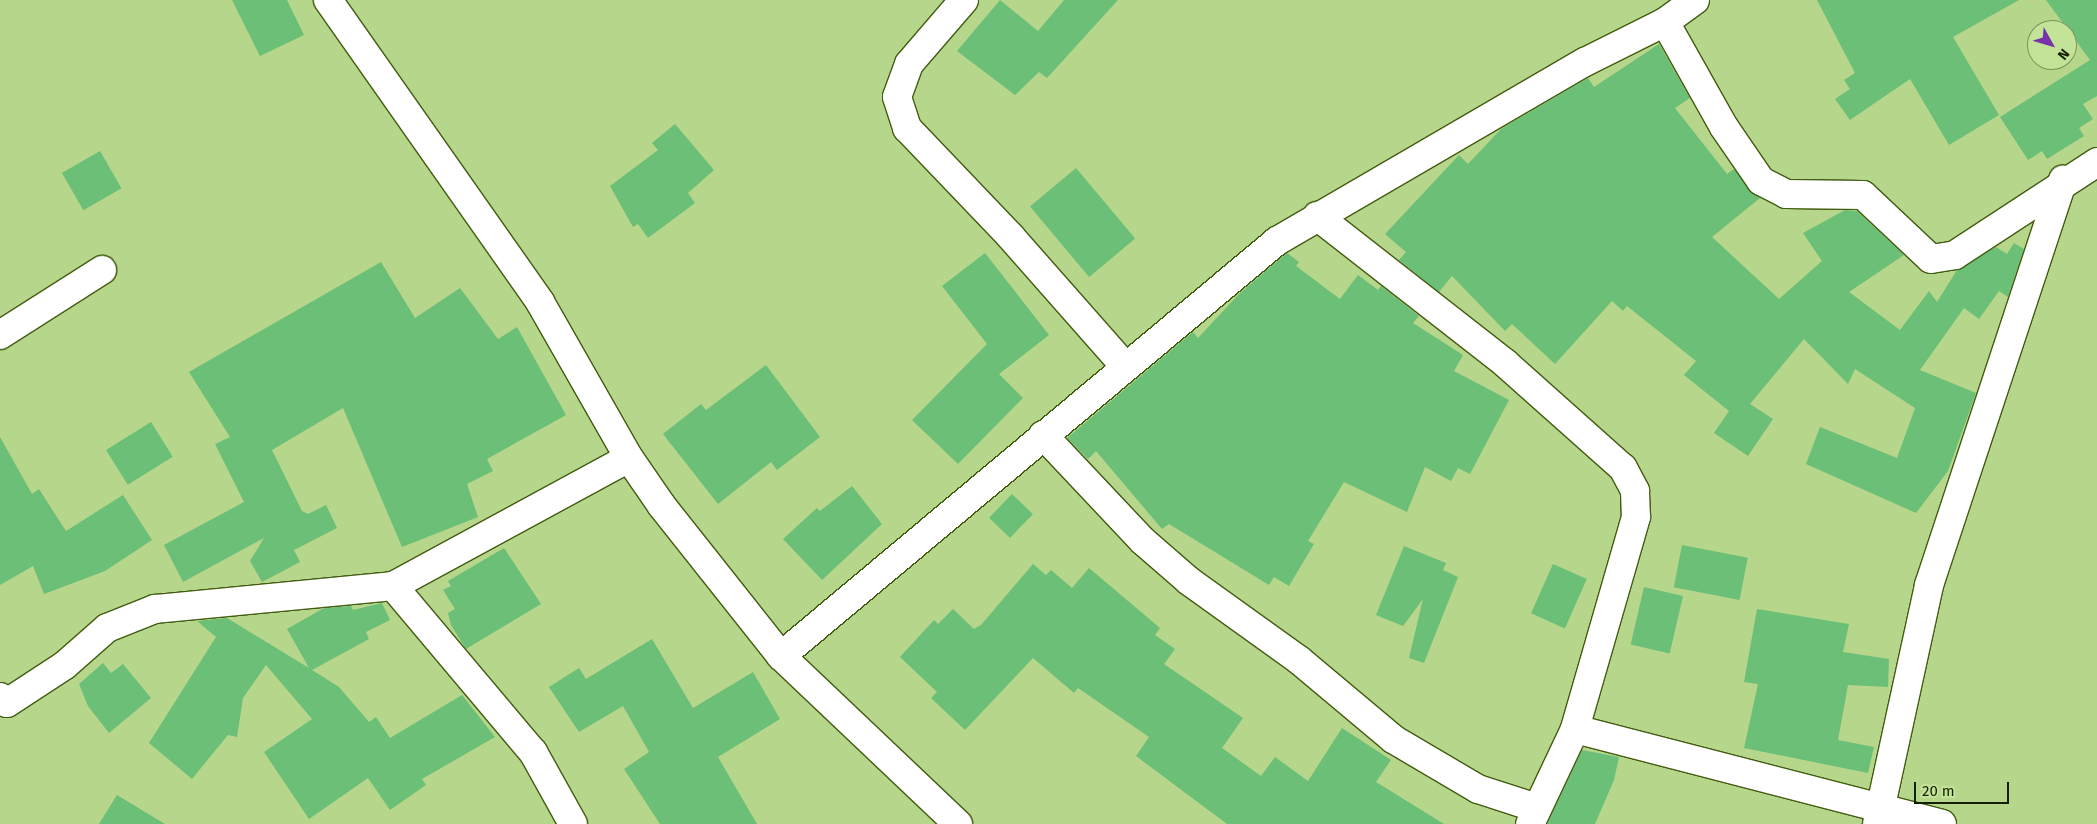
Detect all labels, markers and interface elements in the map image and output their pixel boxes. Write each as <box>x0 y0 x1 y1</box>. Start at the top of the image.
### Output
north arrow <box>2027 20 2077 70</box>
text: N <box>2054 45 2073 63</box>
scale bar <box>1917 772 2012 804</box>
text: 20 m <box>1922 782 1955 800</box>

